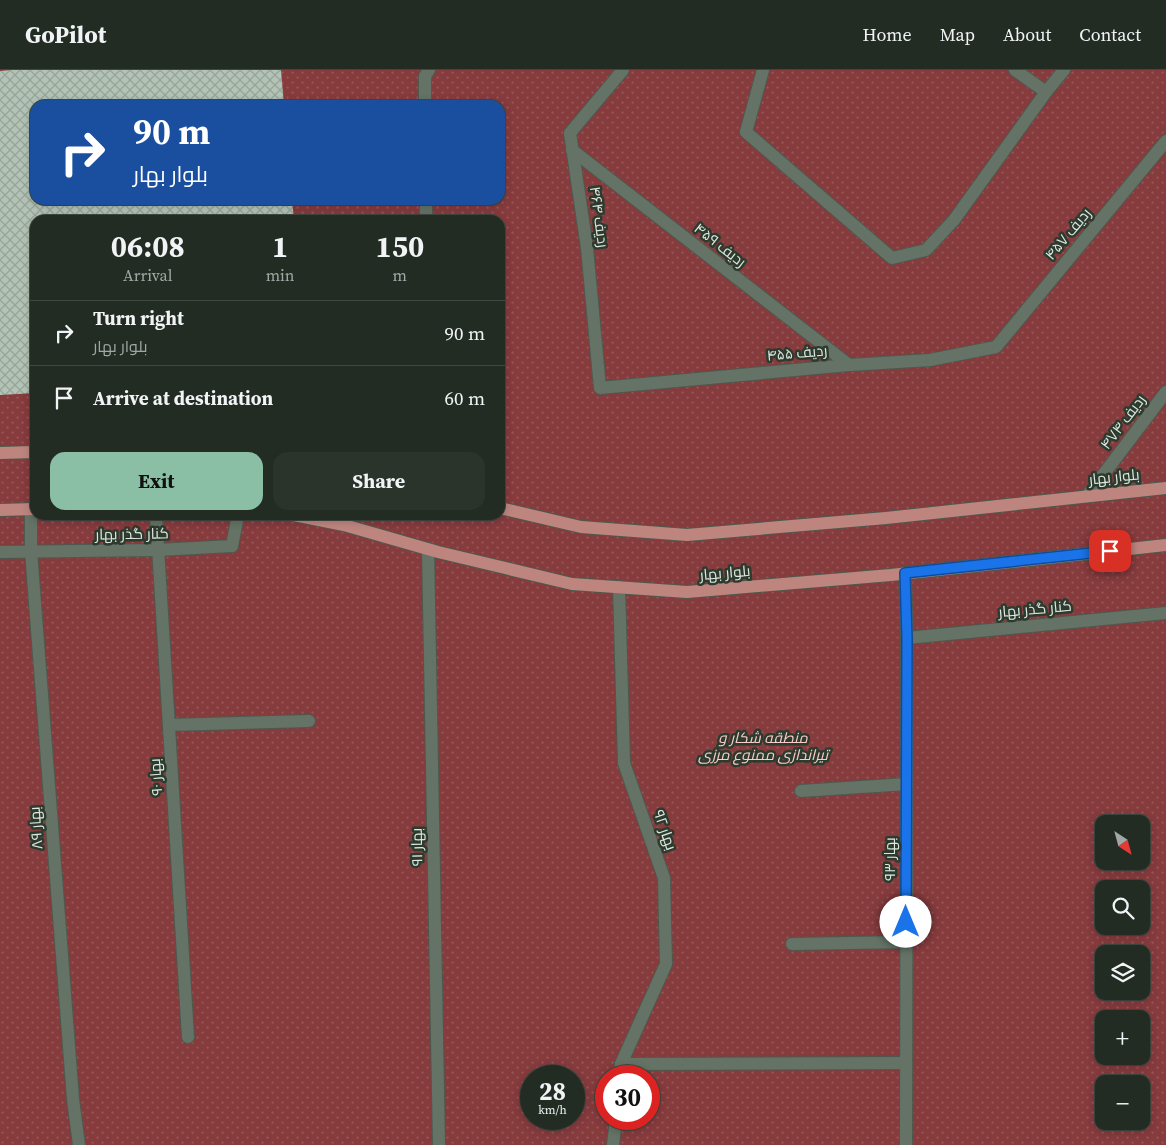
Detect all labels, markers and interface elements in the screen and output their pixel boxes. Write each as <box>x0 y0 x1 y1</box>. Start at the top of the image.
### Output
text: GoPilot <box>25 18 106 51</box>
text: Home <box>863 22 912 47</box>
text: Map <box>940 22 975 47</box>
text: About <box>1003 22 1051 47</box>
text: Contact <box>1079 22 1141 47</box>
text: 90 m <box>133 108 210 156</box>
icon: right <box>50 120 115 185</box>
text: بلوار بهار <box>133 159 208 189</box>
street label: ردیف ۴۶۴ <box>585 185 614 249</box>
street label: ردیف ۴۵۷ <box>1040 203 1096 264</box>
street label: ردیف ۴۵۹ <box>690 218 751 271</box>
text: 06:08 <box>111 226 185 267</box>
text: 1 <box>272 226 288 267</box>
text: 150 <box>375 226 424 267</box>
text: Arrival <box>123 264 173 286</box>
text: min <box>266 264 295 286</box>
text: m <box>393 264 407 286</box>
text: Turn right <box>93 305 184 331</box>
icon: right <box>50 319 78 347</box>
text: 90 m <box>444 320 485 346</box>
text: بلوار بهار <box>93 335 147 357</box>
street label: ردیف ۴۵۵ <box>766 339 828 366</box>
icon: arrive <box>50 384 78 412</box>
text: Arrive at destination <box>93 385 273 411</box>
text: 60 m <box>444 385 485 411</box>
street label: ردیف ۴۷۴ <box>1095 390 1150 453</box>
button: Exit <box>50 452 263 510</box>
button: Share <box>273 452 485 510</box>
street label: بلوار بهار <box>1086 463 1140 490</box>
street label: کنار گذر بهار <box>94 522 169 545</box>
pin <box>1089 530 1131 572</box>
icon: arrive <box>1096 537 1124 565</box>
street label: بلوار بهار <box>698 560 751 585</box>
street label: کنار گذر بهار <box>996 595 1072 622</box>
park label: منطقه شکار و تیراندازی ممنوع مرزی <box>698 727 831 765</box>
street label: بهار ۹۰ <box>144 758 167 796</box>
street label: بهار ۸۹ <box>24 806 47 850</box>
street label: بهار ۹۲ <box>649 807 682 853</box>
north arrow <box>1095 815 1150 870</box>
map controls <box>1095 815 1150 1130</box>
street label: بهار ۹۱ <box>406 828 427 866</box>
street label: بهار ۹۳ <box>879 837 900 881</box>
button: search <box>1095 880 1150 935</box>
position arrow <box>879 895 931 947</box>
button: layers <box>1095 945 1150 1000</box>
button: + <box>1095 1010 1150 1065</box>
speed limit sign: 30 <box>595 1065 660 1130</box>
text: 28 <box>539 1074 566 1108</box>
button: − <box>1095 1075 1150 1130</box>
text: km/h <box>538 1102 567 1118</box>

